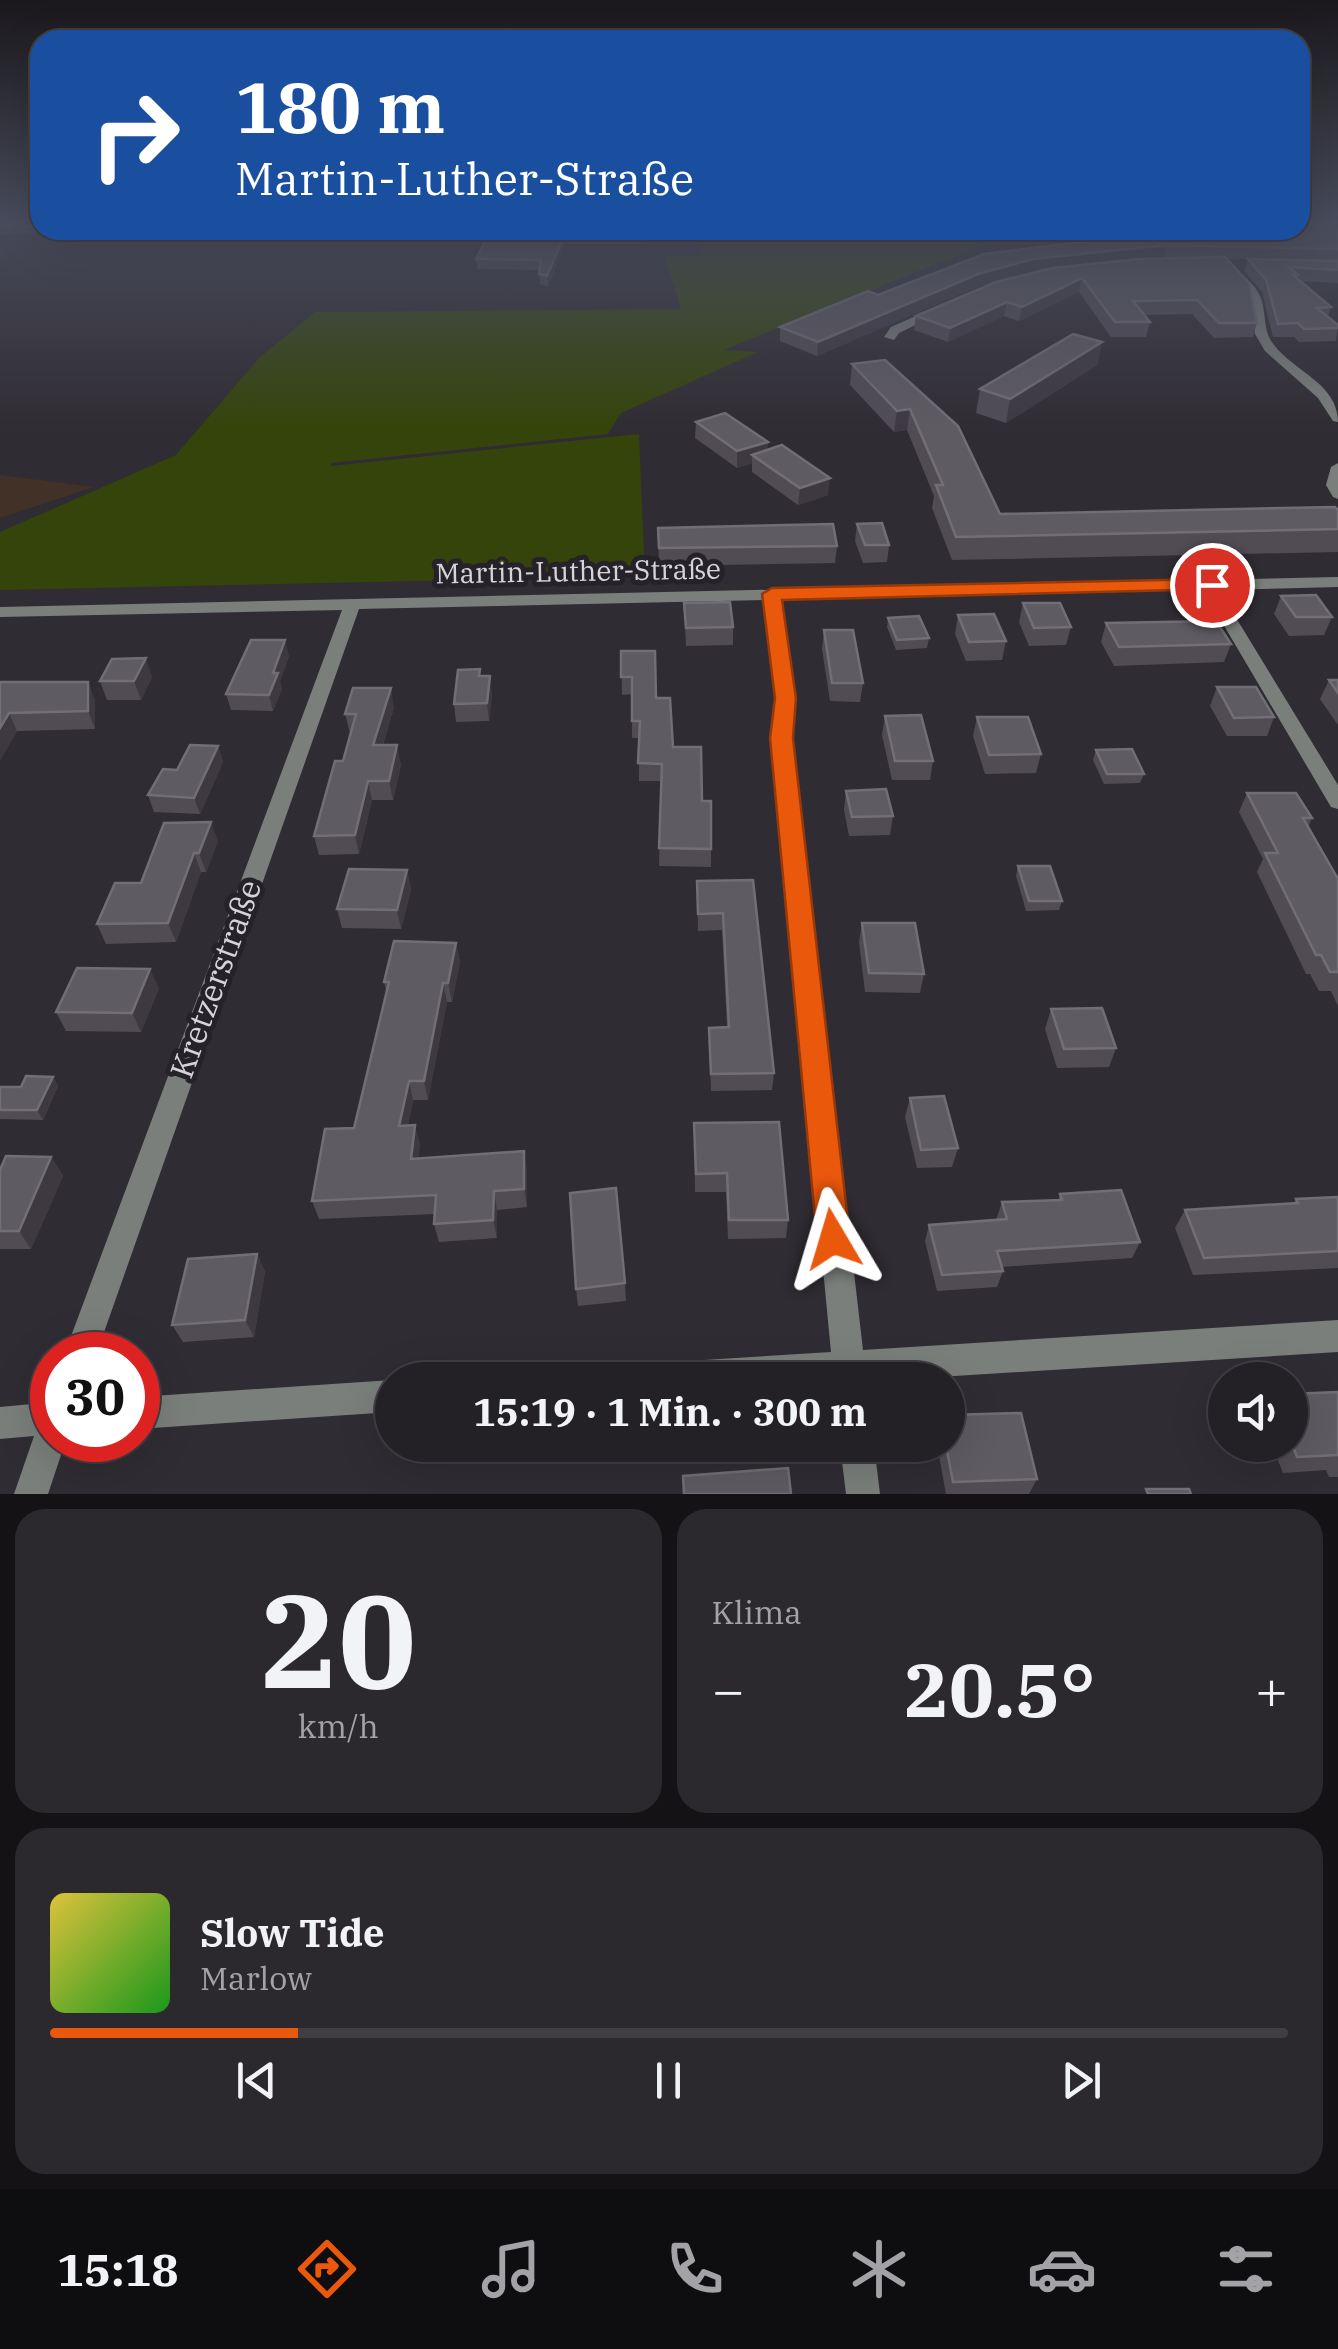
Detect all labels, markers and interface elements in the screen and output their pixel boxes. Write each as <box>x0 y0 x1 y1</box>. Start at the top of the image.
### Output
text: 180 m <box>235 61 445 152</box>
icon: right <box>70 70 200 200</box>
text: Martin-Luther-Straße <box>235 149 694 207</box>
pin <box>1170 543 1255 628</box>
street label: Martin-Luther-Straße <box>435 550 721 591</box>
icon: arrive <box>1185 558 1240 613</box>
street label: Kretzerstraße <box>160 874 270 1084</box>
position arrow <box>781 1187 885 1291</box>
speed limit sign: 30 <box>30 1332 160 1462</box>
map controls <box>1208 1362 1308 1462</box>
button: sound <box>1208 1362 1308 1462</box>
text: 15:19 · 1 Min. · 300 m <box>473 1387 867 1436</box>
text: 20 <box>260 1555 416 1724</box>
text: Klima <box>712 1591 802 1633</box>
text: 20.5° <box>904 1640 1095 1738</box>
text: − <box>712 1654 745 1725</box>
text: + <box>1255 1654 1288 1725</box>
text: km/h <box>298 1705 379 1747</box>
text: Slow Tide <box>200 1908 385 1957</box>
text: Marlow <box>200 1957 312 1999</box>
icon: previous <box>229 2053 284 2108</box>
icon: pause <box>641 2053 696 2108</box>
icon: next <box>1054 2053 1109 2108</box>
icon: directions <box>292 2234 362 2304</box>
icon: music <box>476 2234 546 2304</box>
icon: phone <box>660 2234 730 2304</box>
icon: climate <box>844 2234 914 2304</box>
icon: car <box>1027 2234 1097 2304</box>
icon: filters <box>1211 2234 1281 2304</box>
text: 15:18 <box>57 2240 179 2298</box>

